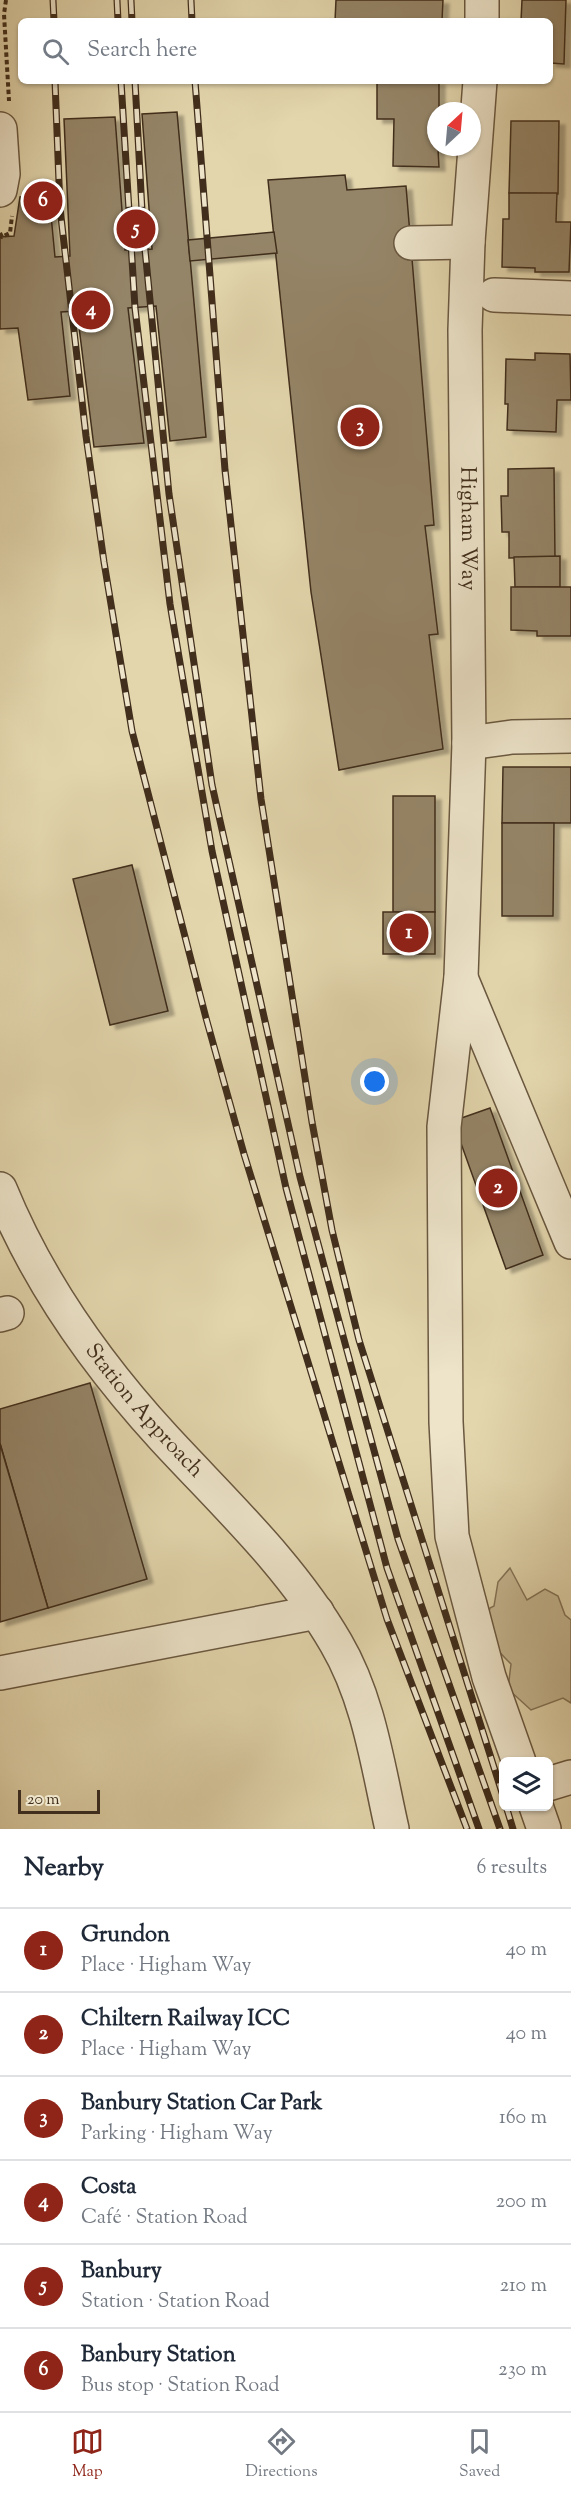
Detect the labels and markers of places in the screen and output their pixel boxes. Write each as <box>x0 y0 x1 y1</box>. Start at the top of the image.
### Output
pin: 6 <box>24 178 63 224</box>
pin: 5 <box>116 206 156 252</box>
pin: 4 <box>72 288 110 332</box>
pin: 3 <box>340 404 380 450</box>
pin: 1 <box>390 910 428 956</box>
pin: 2 <box>478 1166 518 1210</box>

